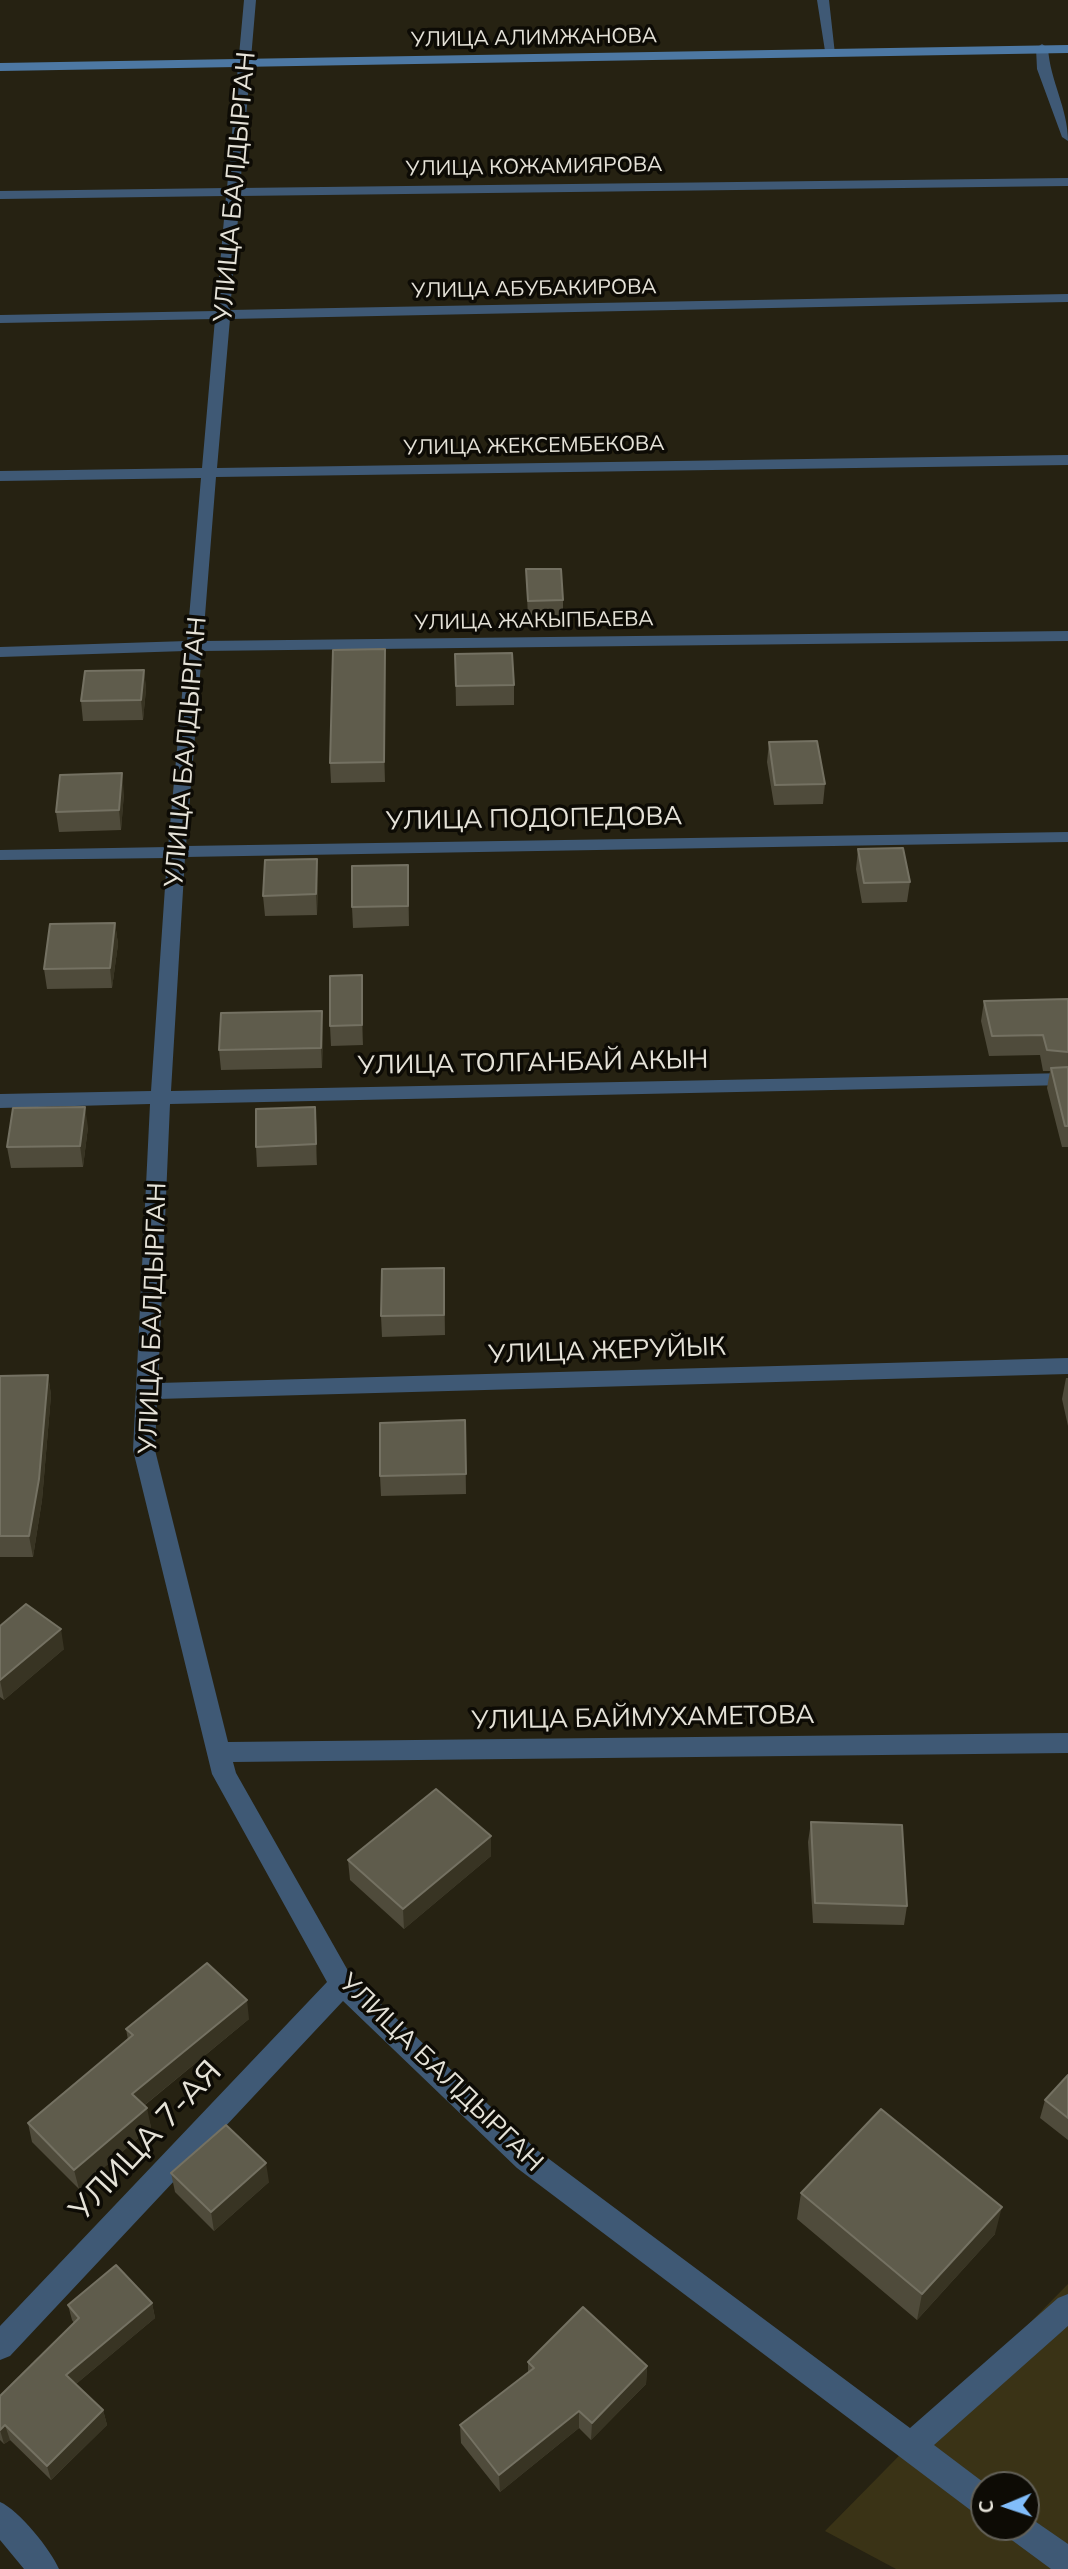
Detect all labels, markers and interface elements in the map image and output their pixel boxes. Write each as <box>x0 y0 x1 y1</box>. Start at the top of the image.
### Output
street label: УЛИЦА АЛИМЖАНОВА <box>411 23 657 53</box>
street label: УЛИЦА БАЛДЫРГАН <box>208 50 262 324</box>
street label: УЛИЦА КОЖАМИЯРОВА <box>405 152 663 182</box>
street label: УЛИЦА АБУБАКИРОВА <box>411 274 657 304</box>
street label: УЛИЦА ЖЕКСЕМБЕКОВА <box>403 431 665 461</box>
street label: УЛИЦА ЖАКЫПБАЕВА <box>414 606 654 636</box>
street label: УЛИЦА БАЛДЫРГАН <box>159 615 213 889</box>
street label: УЛИЦА ПОДОПЕДОВА <box>386 801 682 837</box>
street label: УЛИЦА ТОЛГАНБАЙ АКЫН <box>357 1044 709 1082</box>
street label: УЛИЦА БАЛДЫРГАН <box>133 1182 173 1454</box>
street label: УЛИЦА ЖЕРУЙЫК <box>488 1331 726 1371</box>
street label: УЛИЦА БАЙМУХАМЕТОВА <box>471 1699 815 1737</box>
street label: УЛИЦА БАЛДЫРГАН <box>333 1968 549 2178</box>
street label: УЛИЦА 7-АЯ <box>62 2053 230 2229</box>
north arrow <box>970 2471 1040 2541</box>
text: С <box>974 2500 998 2514</box>

